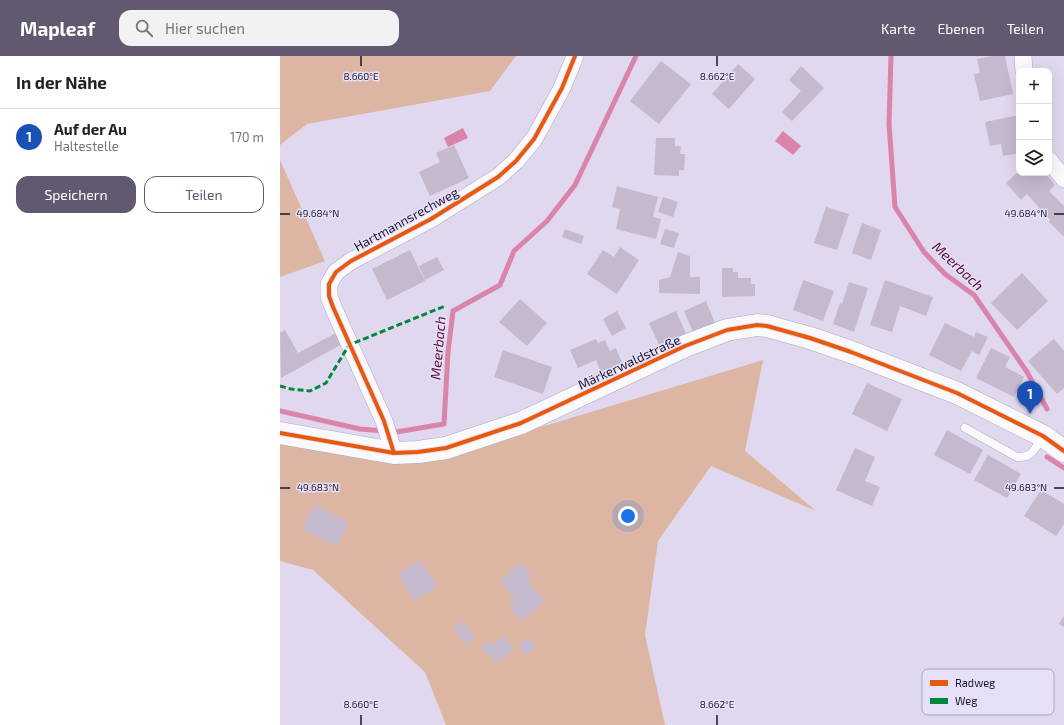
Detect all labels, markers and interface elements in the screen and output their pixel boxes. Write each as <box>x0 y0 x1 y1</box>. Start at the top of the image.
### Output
search box <box>119 10 399 46</box>
text: Mapleaf <box>20 17 95 40</box>
icon: search <box>133 17 155 39</box>
text: Hier suchen <box>165 19 245 37</box>
text: Karte <box>881 20 916 37</box>
text: Ebenen <box>938 20 985 37</box>
text: Teilen <box>1007 20 1044 37</box>
map controls <box>1016 68 1052 176</box>
button: + <box>1016 68 1052 104</box>
text: 8.660°E <box>343 70 379 82</box>
text: 8.662°E <box>700 70 735 82</box>
text: In der Nähe <box>16 72 107 92</box>
button: − <box>1016 104 1052 140</box>
text: Auf der Au <box>54 120 127 138</box>
text: 1 <box>26 129 32 145</box>
text: 170 m <box>230 129 264 145</box>
text: Haltestelle <box>54 138 119 154</box>
button: layers <box>1016 140 1052 176</box>
button: Speichern <box>16 176 136 213</box>
button: Teilen <box>144 176 264 213</box>
street label: Hartmannsrechweg <box>351 184 461 254</box>
text: 49.684°N <box>297 207 339 219</box>
text: 49.684°N <box>1005 207 1047 219</box>
water label: Meerbach <box>929 238 987 294</box>
water label: Meerbach <box>426 315 449 380</box>
street label: Märkerwaldstraße <box>575 331 683 393</box>
pin: 1 <box>1017 381 1043 414</box>
text: 49.683°N <box>297 481 339 493</box>
text: 49.683°N <box>1005 481 1047 493</box>
your location <box>618 506 638 526</box>
legend <box>922 669 1054 715</box>
text: Radweg <box>955 676 995 689</box>
text: Weg <box>955 694 977 707</box>
text: 8.660°E <box>343 698 379 710</box>
text: 8.662°E <box>700 698 735 710</box>

